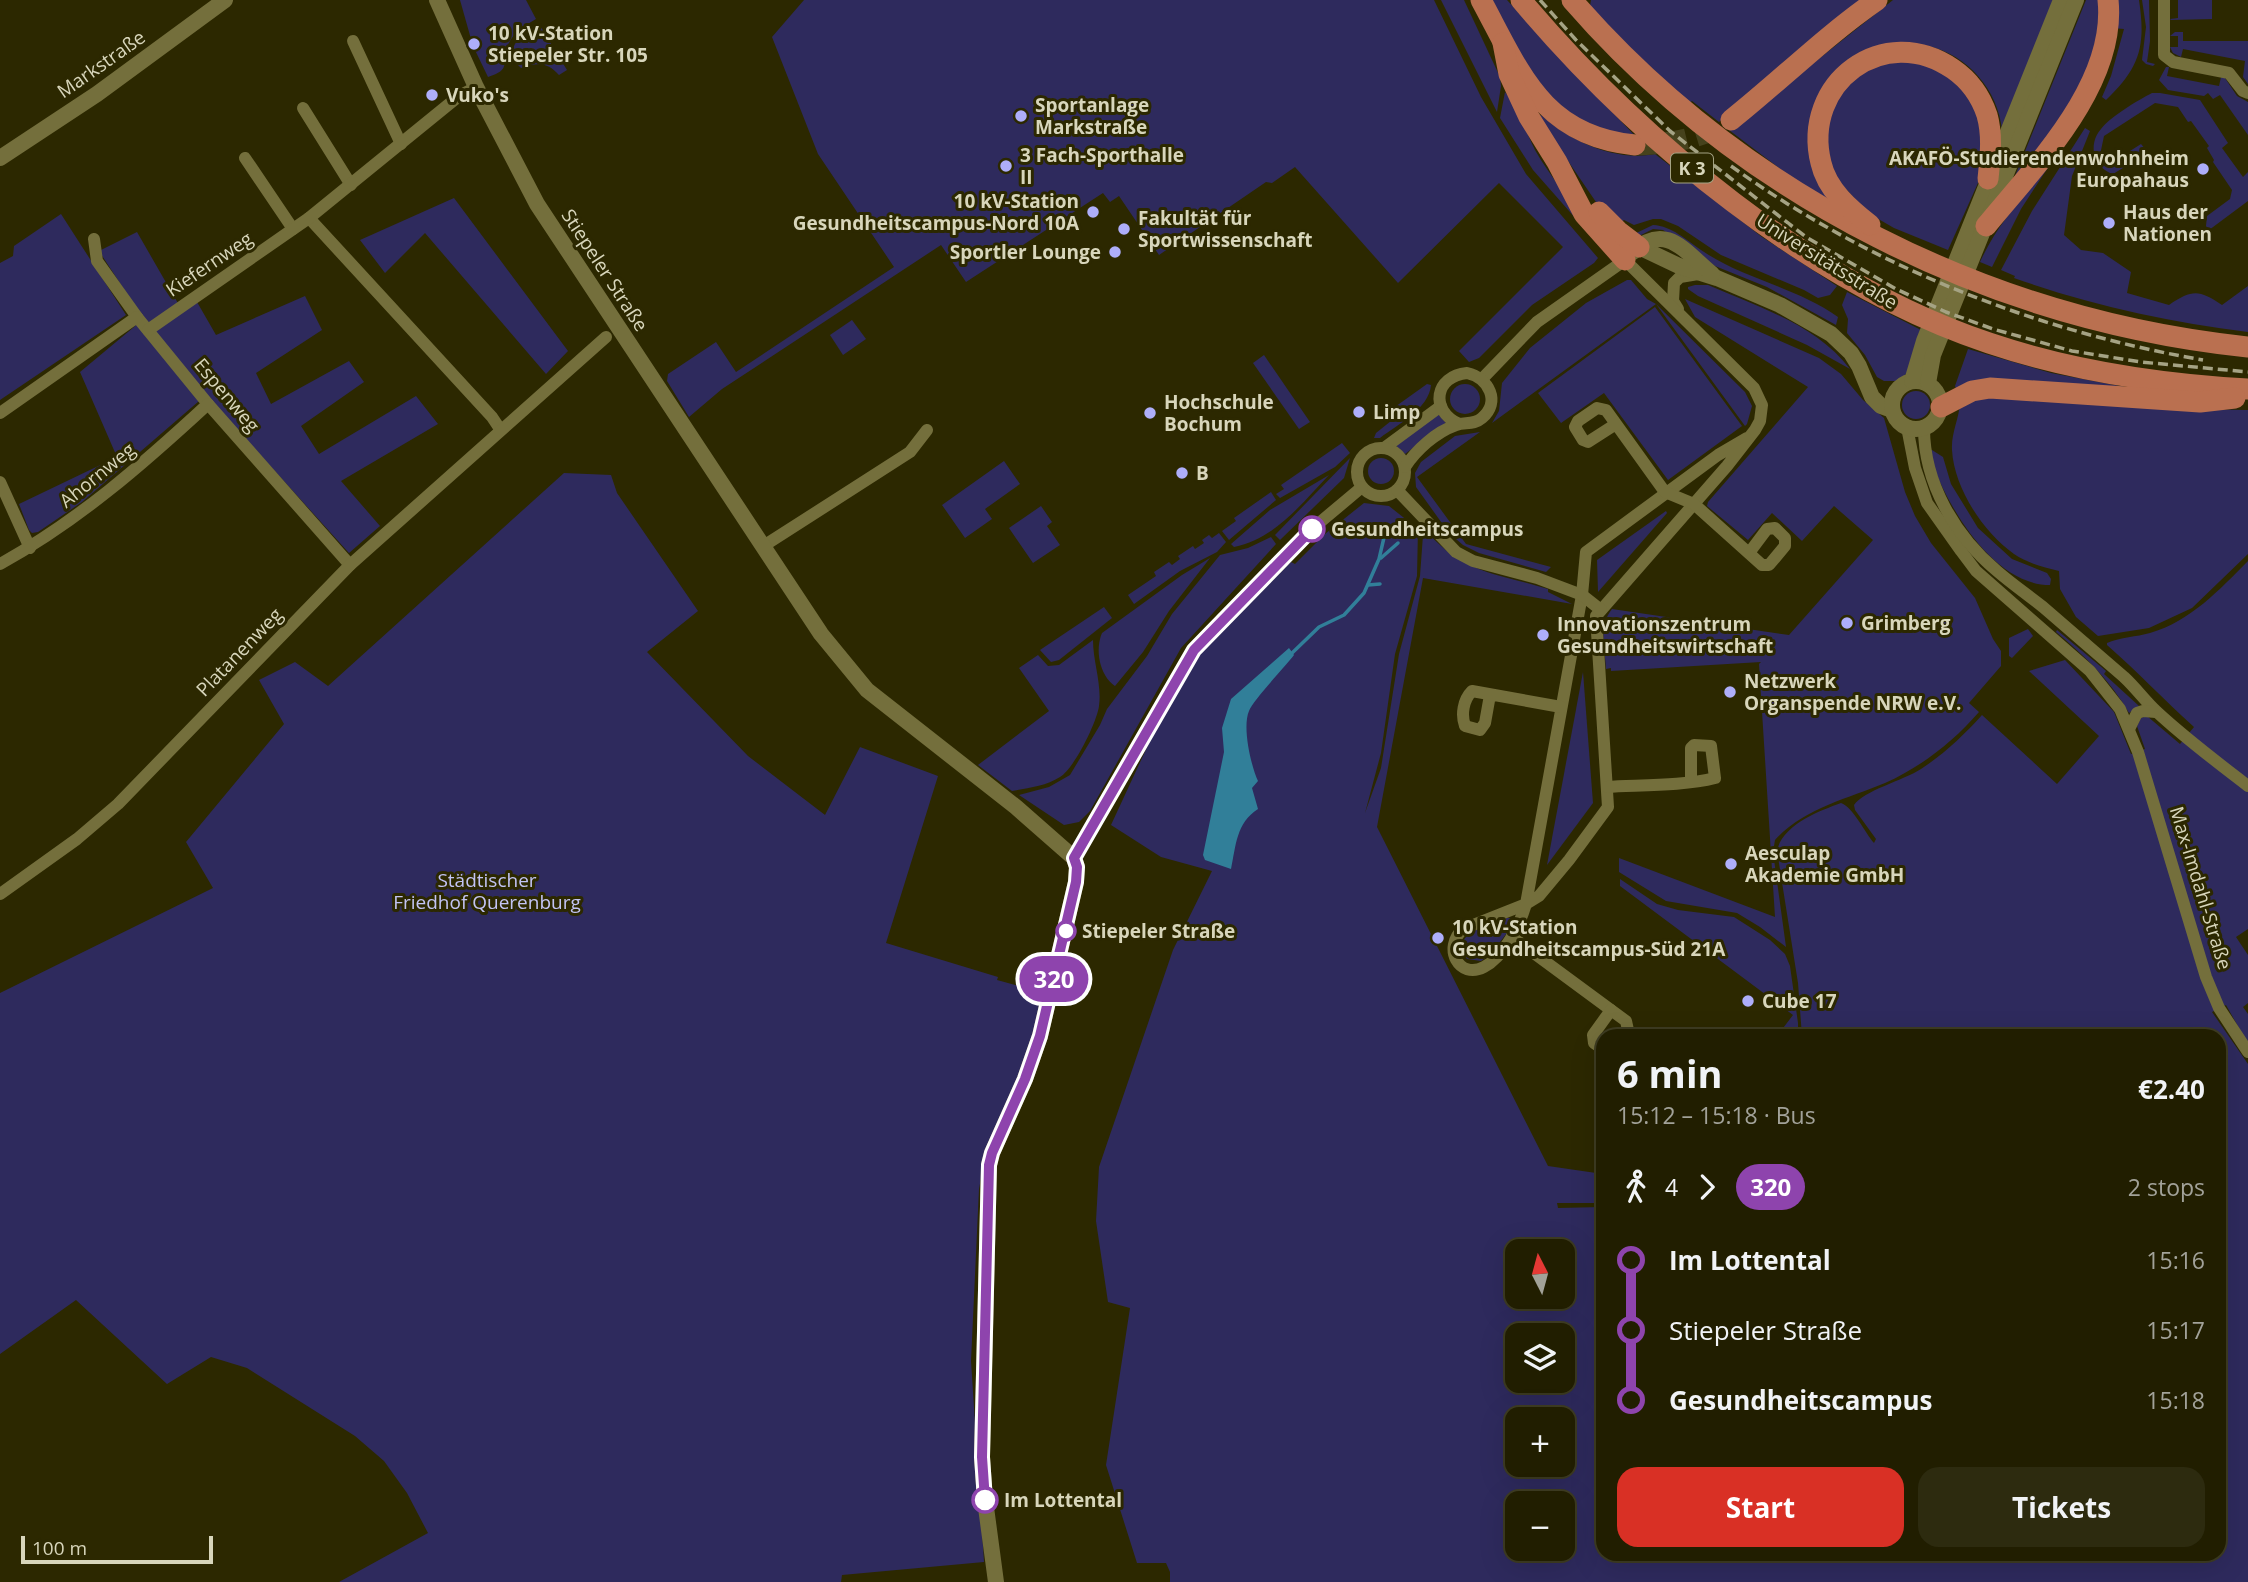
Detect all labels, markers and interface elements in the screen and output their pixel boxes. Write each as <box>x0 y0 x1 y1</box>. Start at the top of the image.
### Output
place label: 10 kV-Station Stiepeler Str. 105 <box>488 20 648 68</box>
street label: Markstraße <box>52 24 150 104</box>
marker: 10 kV-Station Stiepeler Str. 105 <box>466 36 482 52</box>
place label: Vuko's <box>446 82 509 108</box>
marker: Vuko's <box>424 87 440 103</box>
place label: Sportanlage Markstraße <box>1035 92 1149 140</box>
marker: Sportanlage Markstraße <box>1013 108 1029 124</box>
place label: 3 Fach-Sporthalle II <box>1020 142 1184 190</box>
place label: AKAFÖ-Studierendenwohnheim Europahaus <box>1889 145 2189 193</box>
road number: K 3 <box>1671 154 1713 182</box>
marker: 3 Fach-Sporthalle II <box>998 158 1014 174</box>
marker: AKAFÖ-Studierendenwohnheim Europahaus <box>2195 161 2211 177</box>
place label: 10 kV-Station Gesundheitscampus-Nord 10A <box>793 188 1080 236</box>
place label: Haus der Nationen <box>2123 199 2212 247</box>
street label: Stiepeler Straße <box>556 204 654 336</box>
marker: 10 kV-Station Gesundheitscampus-Nord 10A <box>1085 204 1101 220</box>
place label: Fakultät für Sportwissenschaft <box>1138 205 1313 253</box>
street label: Universitätsstraße <box>1751 207 1903 315</box>
marker: Haus der Nationen <box>2101 215 2117 231</box>
marker: Fakultät für Sportwissenschaft <box>1116 221 1132 237</box>
street label: Kiefernweg <box>161 225 257 303</box>
place label: Sportler Lounge <box>950 239 1101 265</box>
marker: Sportler Lounge <box>1107 244 1123 260</box>
street label: Espenweg <box>188 352 266 438</box>
place label: Hochschule Bochum <box>1164 389 1274 437</box>
place label: Limp <box>1373 399 1420 425</box>
marker: Limp <box>1351 404 1367 420</box>
marker: Hochschule Bochum <box>1142 405 1158 421</box>
street label: Ahornweg <box>54 437 140 513</box>
place label: B <box>1196 460 1209 486</box>
marker: B <box>1174 465 1190 481</box>
marker: Gesundheitscampus <box>1299 516 1325 542</box>
place label: Gesundheitscampus <box>1331 516 1524 542</box>
street label: Platanenweg <box>190 602 288 702</box>
place label: Grimberg <box>1861 610 1951 636</box>
place label: Innovationszentrum Gesundheitswirtschaft <box>1557 611 1773 659</box>
marker: Grimberg <box>1839 615 1855 631</box>
marker: Innovationszentrum Gesundheitswirtschaft <box>1535 627 1551 643</box>
place label: Netzwerk Organspende NRW e.V. <box>1744 668 1962 716</box>
marker: Netzwerk Organspende NRW e.V. <box>1722 684 1738 700</box>
street label: Max-Imdahl-Straße <box>2164 803 2238 973</box>
place label: Aesculap Akademie GmbH <box>1745 840 1904 888</box>
marker: Aesculap Akademie GmbH <box>1723 856 1739 872</box>
park label: Städtischer Friedhof Querenburg <box>393 867 581 915</box>
place label: 10 kV-Station Gesundheitscampus-Süd 21A <box>1452 914 1726 962</box>
place label: Stiepeler Straße <box>1082 918 1235 944</box>
marker: Stiepeler Straße <box>1056 921 1076 941</box>
marker: 10 kV-Station Gesundheitscampus-Süd 21A <box>1430 930 1446 946</box>
line badge: 320 <box>1014 956 1094 1002</box>
text: 320 <box>1033 962 1075 995</box>
place label: Cube 17 <box>1762 988 1837 1014</box>
marker: Cube 17 <box>1740 993 1756 1009</box>
text: 6 min <box>1617 1047 1722 1099</box>
text: €2.40 <box>2138 1071 2205 1107</box>
text: 15:12 – 15:18 · Bus <box>1617 1099 1816 1131</box>
icon: walk <box>1617 1168 1655 1206</box>
icon: forward <box>1688 1168 1726 1206</box>
text: 320 <box>1750 1170 1791 1203</box>
text: 4 <box>1665 1171 1678 1203</box>
text: 2 stops <box>2128 1171 2205 1203</box>
north arrow <box>1505 1239 1575 1309</box>
map controls <box>1505 1239 1575 1561</box>
text: Im Lottental <box>1669 1242 1831 1278</box>
text: 15:16 <box>2146 1244 2205 1276</box>
text: Stiepeler Straße <box>1669 1312 1862 1348</box>
text: 15:17 <box>2146 1314 2205 1346</box>
button: layers <box>1505 1323 1575 1393</box>
text: Gesundheitscampus <box>1669 1382 1932 1418</box>
text: 15:18 <box>2146 1384 2205 1416</box>
button: + <box>1505 1407 1575 1477</box>
button: Start <box>1617 1467 1904 1547</box>
button: Tickets <box>1918 1467 2205 1547</box>
marker: Im Lottental <box>972 1487 998 1513</box>
place label: Im Lottental <box>1004 1487 1122 1513</box>
button: − <box>1505 1491 1575 1561</box>
scale bar <box>21 1533 214 1565</box>
text: 100 m <box>32 1535 87 1561</box>

